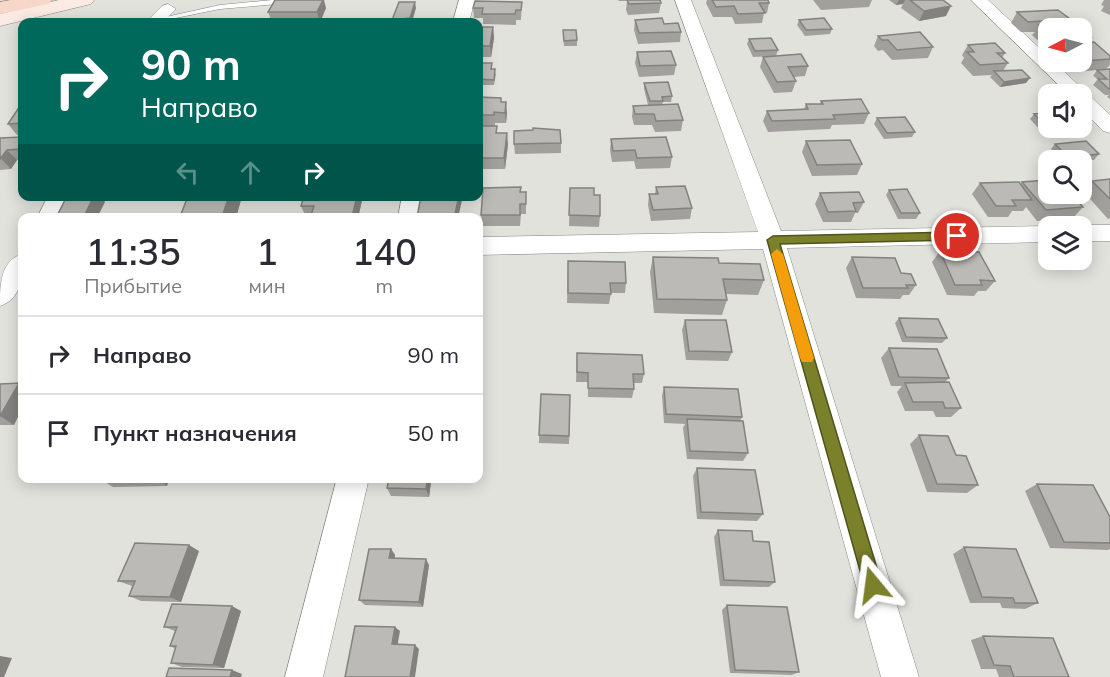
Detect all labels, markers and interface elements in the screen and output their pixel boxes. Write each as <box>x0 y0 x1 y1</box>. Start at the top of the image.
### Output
north arrow <box>1038 18 1092 72</box>
map controls <box>1038 18 1092 270</box>
text: 90 m <box>141 38 241 91</box>
icon: right <box>42 42 120 120</box>
button: sound <box>1038 84 1092 138</box>
text: Направо <box>141 90 258 124</box>
button: search <box>1038 150 1092 204</box>
icon: left <box>171 156 204 189</box>
icon: ahead <box>234 156 267 189</box>
icon: right <box>297 156 330 189</box>
pin <box>931 210 982 261</box>
button: layers <box>1038 216 1092 270</box>
icon: arrive <box>940 219 973 252</box>
text: 11:35 <box>86 229 181 274</box>
text: 1 <box>256 229 278 274</box>
text: 140 <box>352 229 417 274</box>
text: Прибытие <box>84 273 182 298</box>
text: мин <box>248 273 286 298</box>
text: m <box>376 273 393 298</box>
icon: right <box>42 339 75 372</box>
text: Направо <box>93 341 191 369</box>
text: 90 m <box>408 341 459 369</box>
icon: arrive <box>42 417 75 450</box>
text: Пункт назначения <box>93 419 297 447</box>
text: 50 m <box>408 419 459 447</box>
position arrow <box>841 553 905 617</box>

